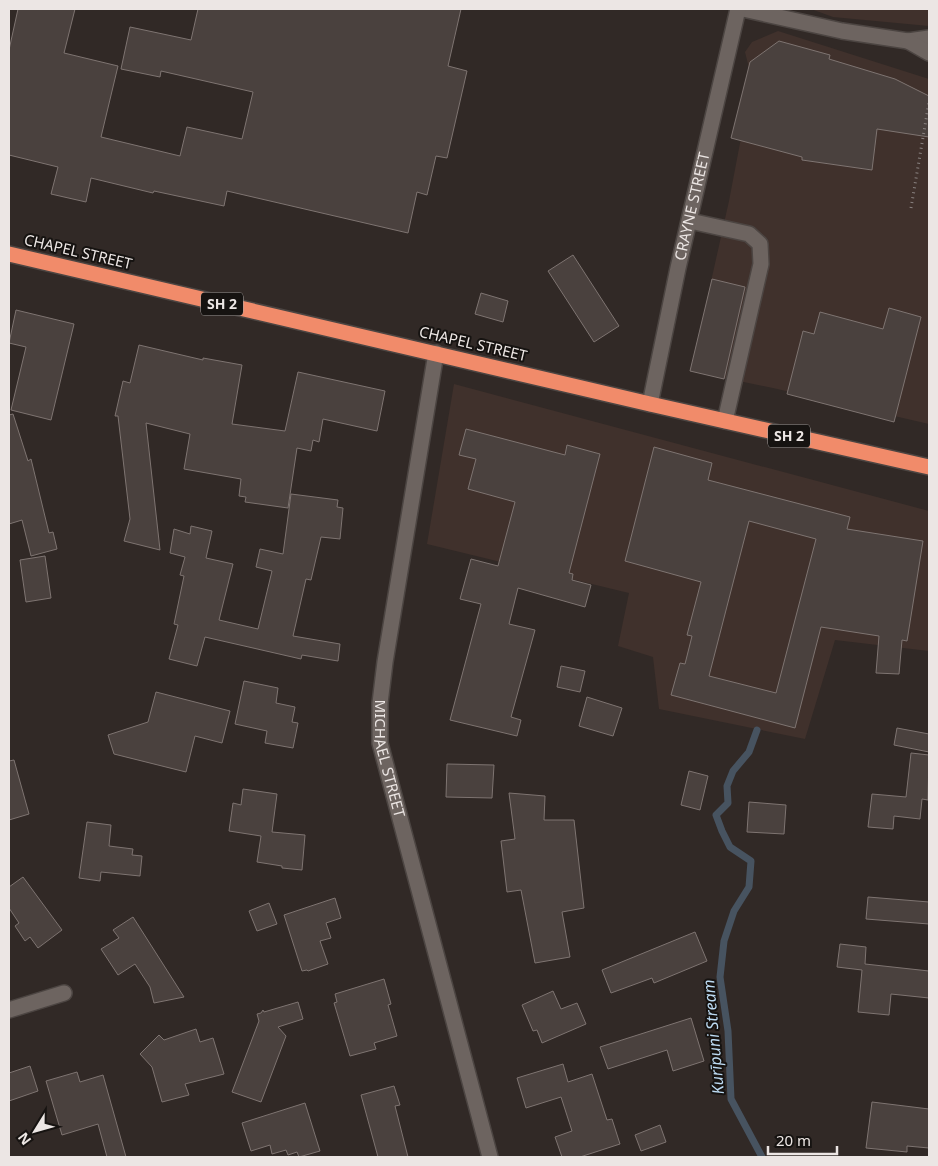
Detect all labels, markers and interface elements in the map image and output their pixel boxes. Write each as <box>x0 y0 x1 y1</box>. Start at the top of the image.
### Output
street label: CRAYNE STREET <box>669 149 714 262</box>
street label: CHAPEL STREET <box>22 229 135 273</box>
road number: SH 2 <box>201 292 243 316</box>
street label: CHAPEL STREET <box>417 321 530 365</box>
road number: SH 2 <box>768 424 810 448</box>
street label: MICHAEL STREET <box>370 700 410 820</box>
water label: Kurīpuni Stream <box>697 979 729 1095</box>
north arrow <box>10 1106 60 1156</box>
scale bar <box>768 1124 837 1156</box>
text: N <box>13 1129 35 1149</box>
text: 20 m <box>776 1130 811 1150</box>

